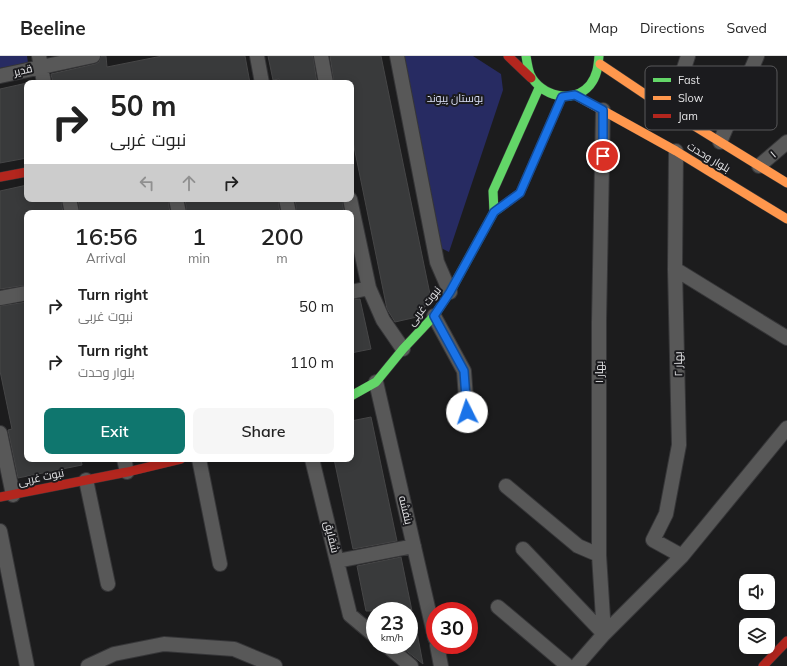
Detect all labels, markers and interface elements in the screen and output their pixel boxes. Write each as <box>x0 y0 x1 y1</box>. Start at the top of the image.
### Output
text: Beeline <box>20 16 86 40</box>
text: Map <box>589 19 618 37</box>
text: Directions <box>640 19 705 37</box>
text: Saved <box>727 19 767 37</box>
street label: قدیر <box>11 61 34 79</box>
legend <box>645 66 777 130</box>
text: Fast <box>678 73 700 87</box>
text: 50 m <box>110 88 176 123</box>
park label: بوستان پیوند <box>427 91 483 105</box>
text: Slow <box>678 91 704 105</box>
icon: right <box>44 96 96 148</box>
text: Jam <box>678 109 698 123</box>
text: نبوت غربی <box>110 128 186 151</box>
pin <box>586 139 620 173</box>
street label: بلوار وحدت <box>685 139 733 175</box>
icon: arrive <box>592 145 614 167</box>
street label: ۱ <box>767 148 779 160</box>
icon: left <box>136 172 158 194</box>
icon: ahead <box>178 172 200 194</box>
icon: right <box>220 172 242 194</box>
text: 16:56 <box>74 221 138 251</box>
text: 1 <box>192 221 206 251</box>
text: 200 <box>260 221 304 251</box>
text: Arrival <box>86 250 126 266</box>
text: min <box>188 250 210 266</box>
text: m <box>276 250 288 266</box>
street label: نبوت غربی <box>404 283 444 329</box>
text: Turn right <box>78 285 148 304</box>
icon: right <box>44 295 66 317</box>
text: 50 m <box>299 297 334 316</box>
text: نبوت غربی <box>78 308 133 324</box>
text: Turn right <box>78 341 148 360</box>
icon: right <box>44 351 66 373</box>
street label: بهار ۲ <box>671 351 685 377</box>
text: 110 m <box>290 353 334 372</box>
street label: بهار ۱ <box>592 361 606 383</box>
text: بلوار وحدت <box>78 364 135 380</box>
position arrow <box>446 391 488 433</box>
button: Exit <box>44 408 185 454</box>
button: Share <box>193 408 334 454</box>
street label: نبوت غربی <box>17 465 65 489</box>
street label: بنفشه <box>396 494 416 526</box>
street label: شقایق <box>321 520 343 554</box>
map controls <box>739 574 775 654</box>
button: sound <box>739 574 775 610</box>
speed limit sign: 30 <box>426 602 478 654</box>
text: 23 <box>380 610 404 635</box>
button: layers <box>739 618 775 654</box>
text: km/h <box>381 631 403 644</box>

